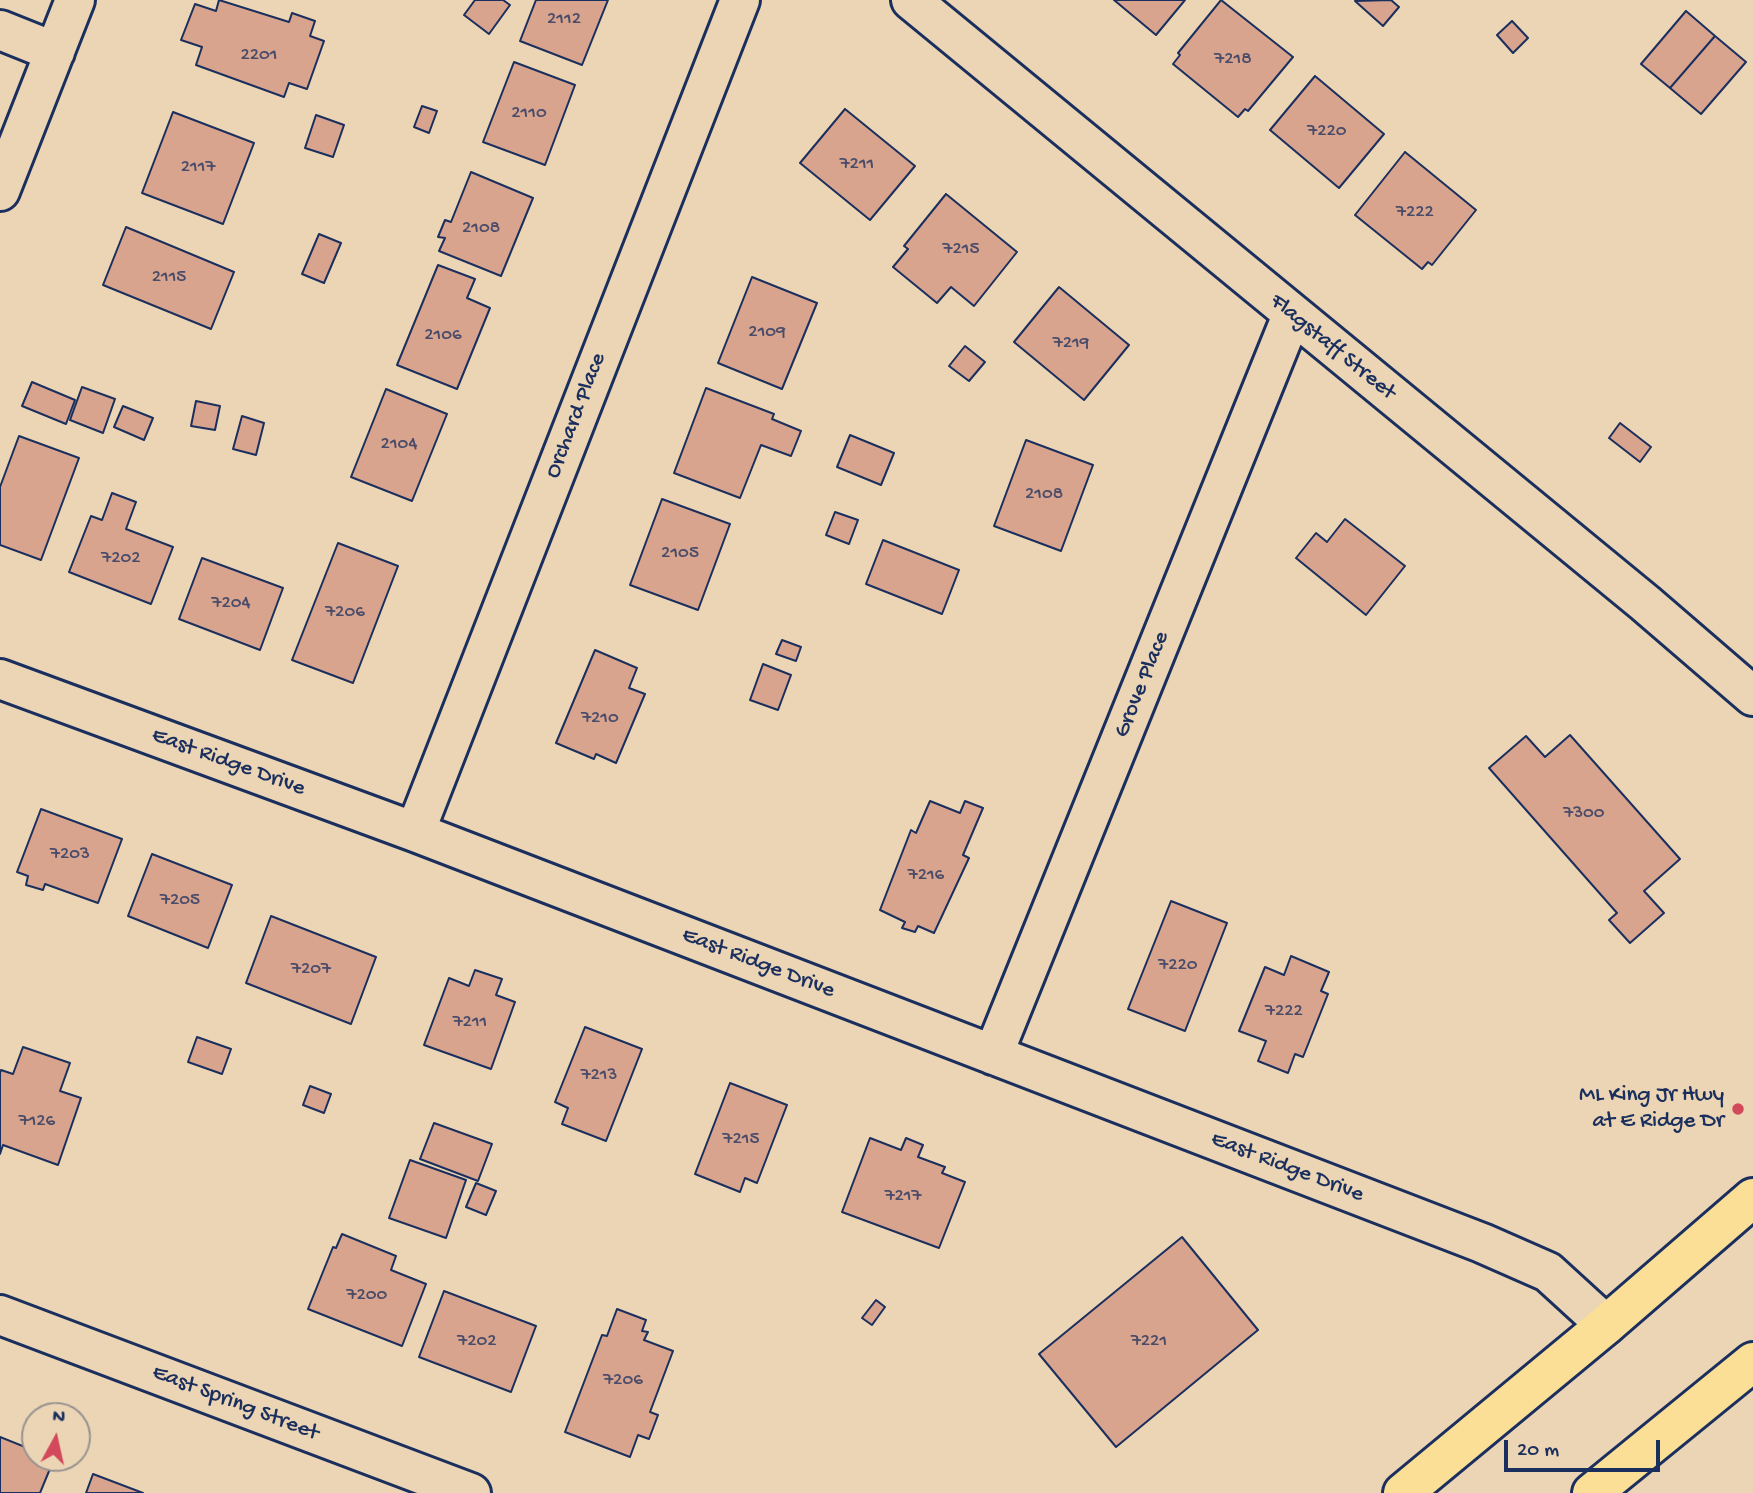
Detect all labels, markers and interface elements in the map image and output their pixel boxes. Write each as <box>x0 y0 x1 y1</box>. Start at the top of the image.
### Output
house number: 2112 <box>547 9 581 31</box>
house number: 2201 <box>240 45 278 67</box>
house number: 7218 <box>1214 49 1252 71</box>
house number: 2110 <box>511 103 547 125</box>
house number: 7220 <box>1307 121 1347 143</box>
house number: 7211 <box>840 154 874 176</box>
house number: 2117 <box>181 157 215 179</box>
house number: 7222 <box>1396 202 1434 224</box>
house number: 2108 <box>462 218 500 240</box>
house number: 7215 <box>943 239 979 261</box>
house number: 2115 <box>152 267 186 289</box>
street label: Flagstaff Street <box>1263 289 1401 407</box>
house number: 2109 <box>748 322 786 344</box>
house number: 2106 <box>424 325 462 347</box>
house number: 7219 <box>1053 333 1089 355</box>
street label: Orchard Place <box>540 349 614 483</box>
house number: 2104 <box>381 434 417 456</box>
house number: 2108 <box>1025 484 1063 506</box>
house number: 2105 <box>661 543 699 565</box>
house number: 7202 <box>101 548 141 570</box>
house number: 7204 <box>212 593 250 615</box>
house number: 7206 <box>325 602 365 624</box>
street label: Grove Place <box>1109 628 1177 742</box>
house number: 7210 <box>581 708 619 730</box>
street label: East Ridge Drive <box>147 722 309 804</box>
house number: 7300 <box>1563 803 1605 825</box>
house number: 7203 <box>50 844 90 866</box>
house number: 7216 <box>908 865 944 887</box>
house number: 7205 <box>160 890 200 912</box>
street label: East Ridge Drive <box>678 922 838 1006</box>
house number: 7220 <box>1158 955 1198 977</box>
house number: 7207 <box>291 959 331 981</box>
house number: 7222 <box>1265 1001 1303 1023</box>
house number: 7211 <box>453 1012 487 1034</box>
house number: 7213 <box>581 1065 617 1087</box>
place label: ML King Jr Hwy at E Ridge Dr <box>1579 1082 1724 1136</box>
marker: ML King Jr Hwy at E Ridge Dr <box>1730 1101 1746 1117</box>
house number: 7126 <box>19 1111 55 1133</box>
street label: East Ridge Drive <box>1207 1126 1367 1210</box>
house number: 7215 <box>723 1129 759 1151</box>
house number: 7217 <box>885 1186 921 1208</box>
house number: 7200 <box>347 1285 387 1307</box>
house number: 7202 <box>457 1331 497 1353</box>
house number: 7221 <box>1131 1331 1167 1353</box>
street label: East Spring Street <box>148 1360 322 1448</box>
house number: 7206 <box>603 1370 643 1392</box>
north arrow <box>21 1402 91 1472</box>
text: N <box>51 1405 66 1430</box>
scale bar <box>1508 1426 1664 1470</box>
text: 20 m <box>1517 1439 1559 1464</box>

